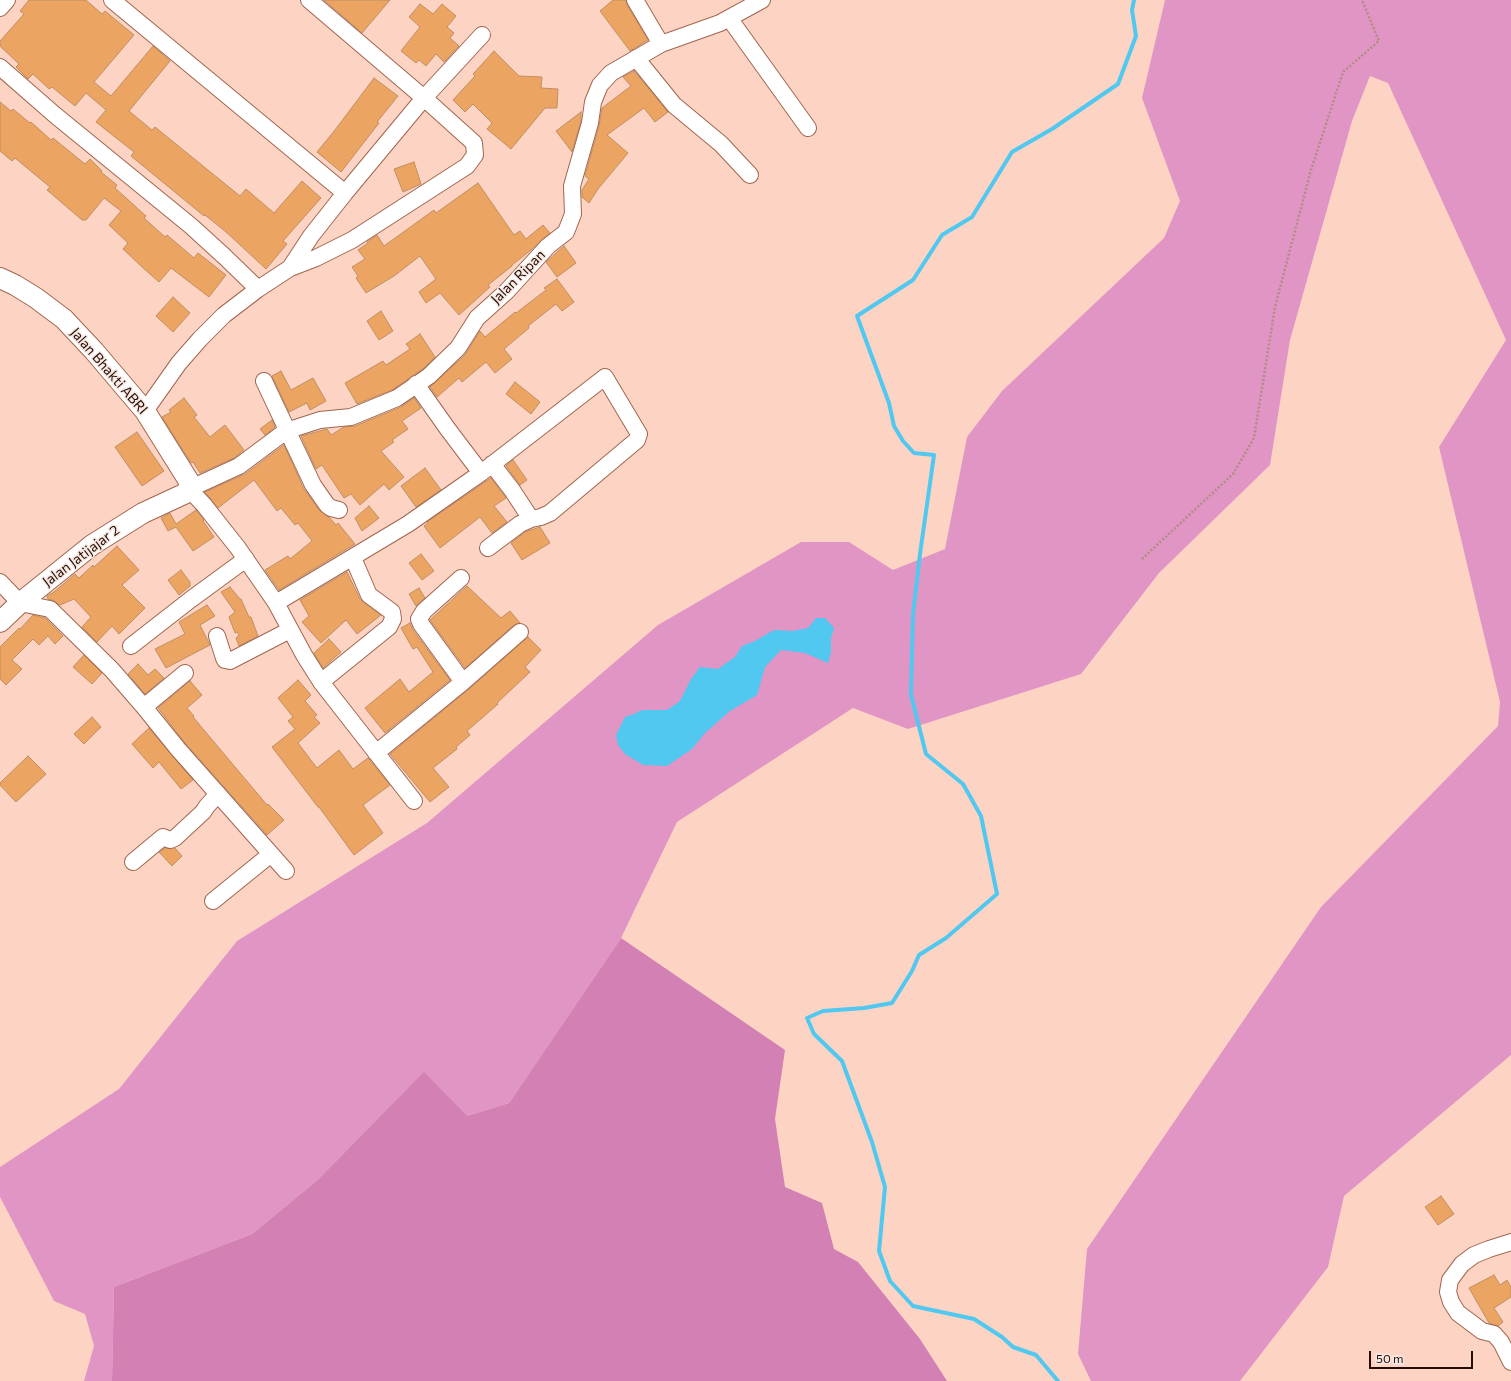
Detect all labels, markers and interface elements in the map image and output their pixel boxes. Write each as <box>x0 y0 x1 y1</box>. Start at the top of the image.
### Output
street label: Jalan Ripan <box>487 246 549 308</box>
street label: Jalan Bhakti ABRI <box>67 324 151 418</box>
street label: Jalan Jatijajar 2 <box>39 522 123 590</box>
scale bar <box>1371 1343 1475 1369</box>
text: 50 m <box>1376 1351 1404 1365</box>

